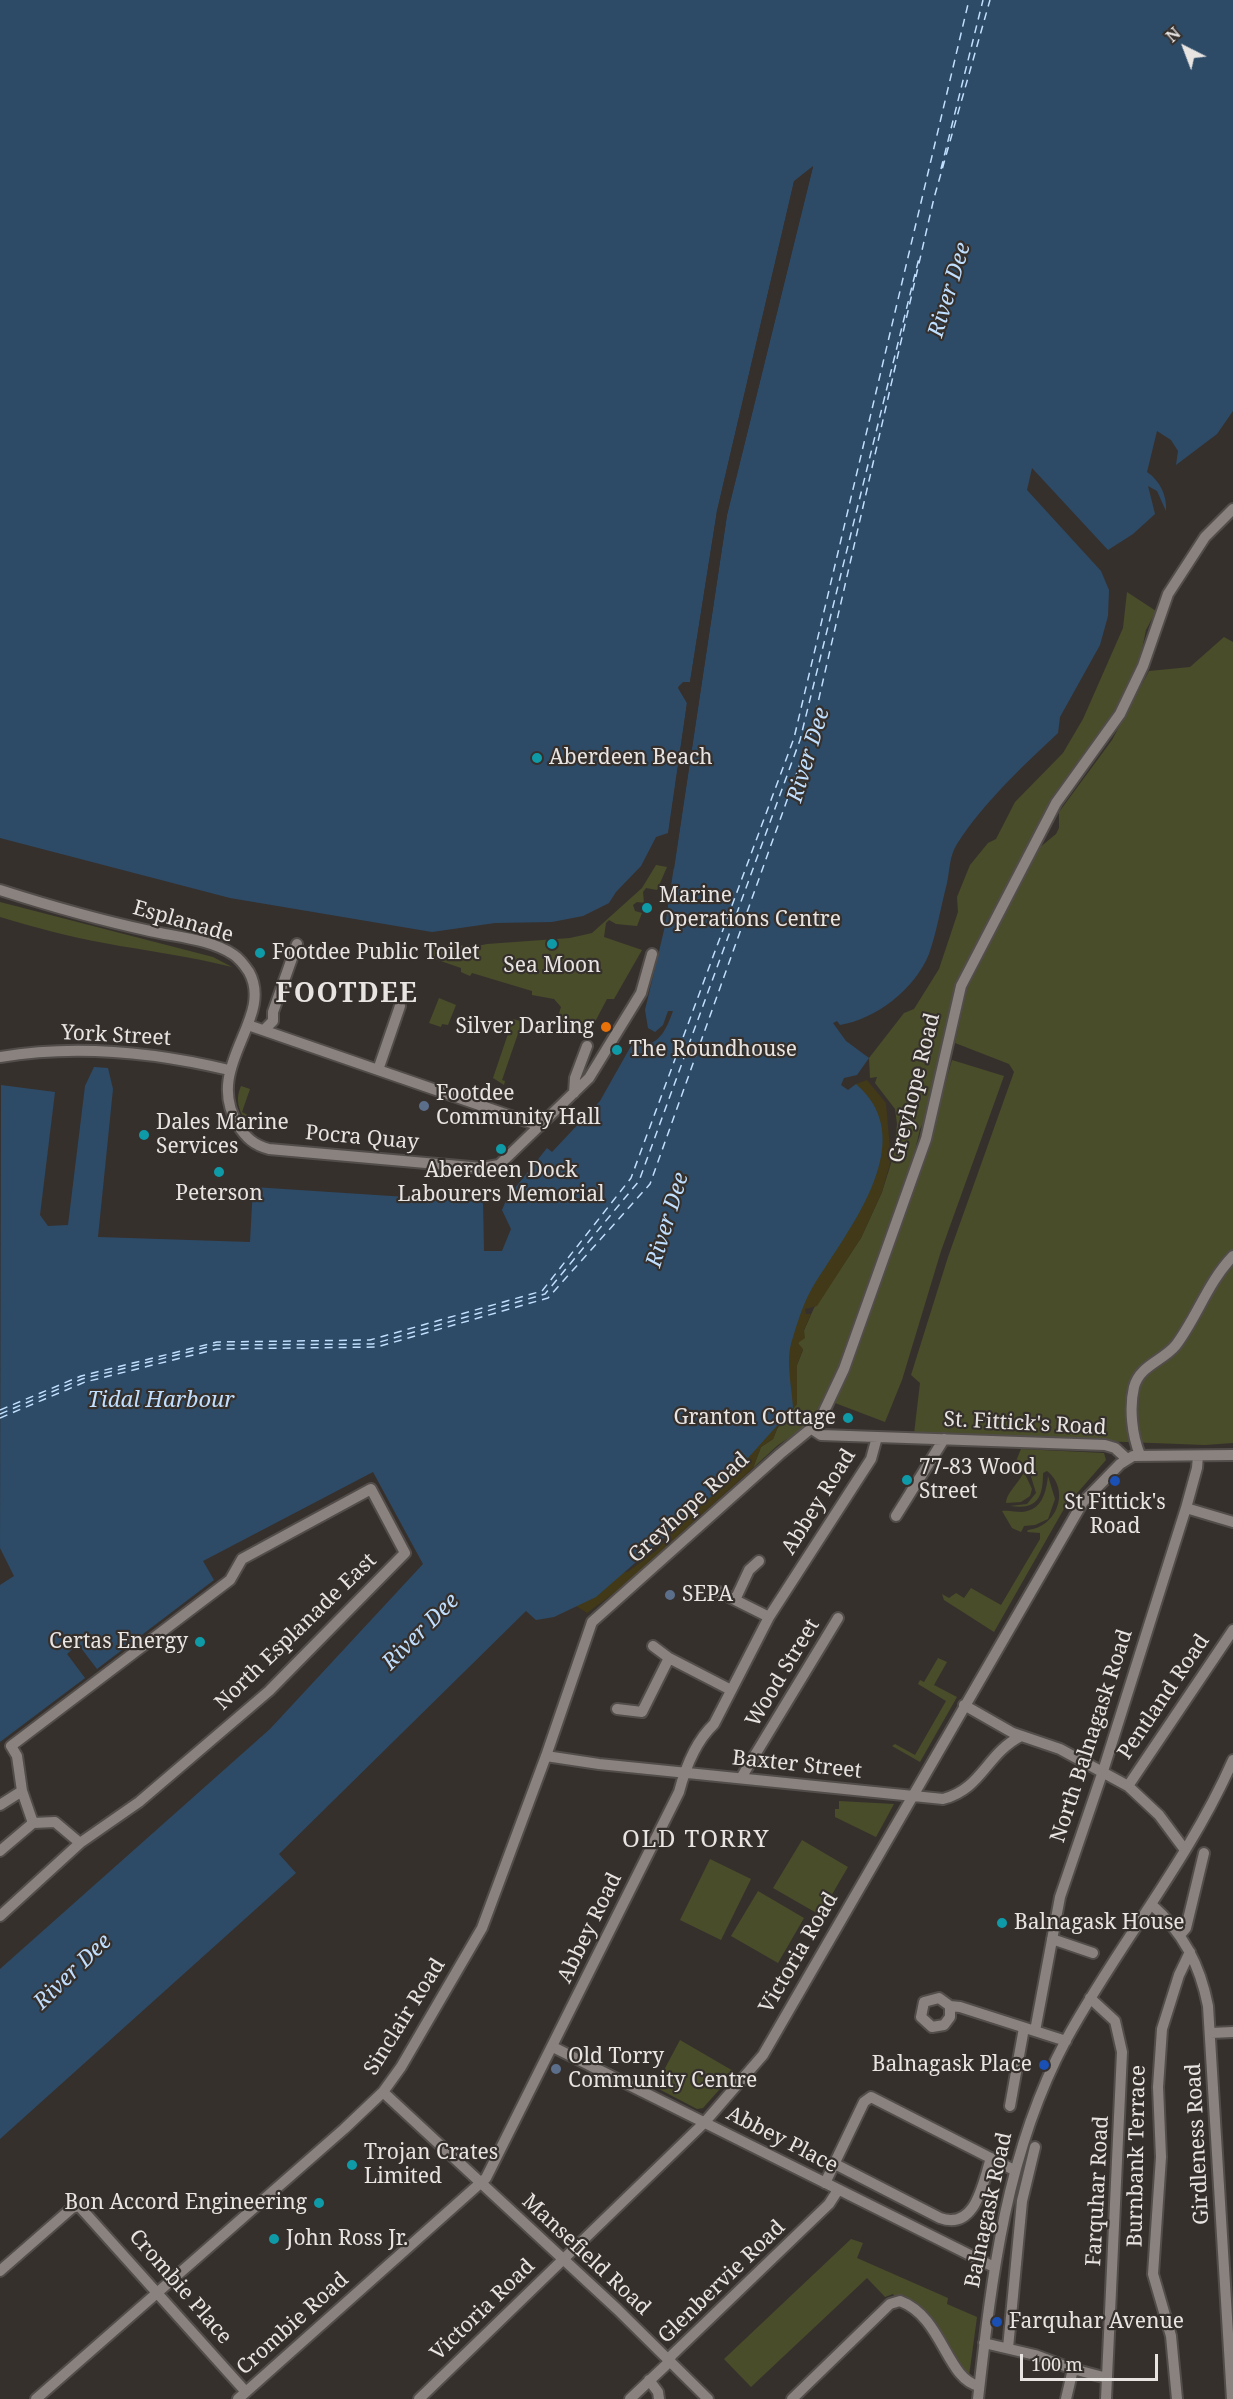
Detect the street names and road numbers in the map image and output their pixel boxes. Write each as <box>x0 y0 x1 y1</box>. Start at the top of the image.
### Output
street label: Esplanade <box>130 896 236 948</box>
street label: Greyhope Road <box>884 1010 946 1166</box>
street label: York Street <box>60 1021 172 1051</box>
street label: Pocra Quay <box>304 1120 420 1156</box>
street label: St. Fittick's Road <box>943 1407 1107 1441</box>
street label: Abbey Road <box>777 1445 861 1559</box>
street label: Greyhope Road <box>623 1447 755 1569</box>
street label: North Esplanade East <box>210 1548 382 1716</box>
street label: Wood Street <box>741 1614 825 1732</box>
street label: North Balnagask Road <box>1046 1626 1138 1846</box>
street label: Pentland Road <box>1113 1630 1215 1764</box>
street label: Baxter Street <box>731 1746 863 1784</box>
street label: Abbey Road <box>552 1869 628 1987</box>
street label: Victoria Road <box>754 1888 844 2018</box>
street label: Sinclair Road <box>359 1954 451 2080</box>
street label: Girdleness Road <box>1181 2062 1215 2226</box>
street label: Burnbank Terrace <box>1123 2065 1151 2247</box>
street label: Abbey Place <box>722 2101 842 2179</box>
street label: Farquhar Road <box>1081 2115 1115 2267</box>
street label: Balnagask Road <box>960 2130 1018 2290</box>
street label: Mansefield Road <box>517 2189 655 2321</box>
street label: Glenbervie Road <box>653 2215 791 2349</box>
street label: Crombie Place <box>123 2225 237 2349</box>
street label: Victoria Road <box>426 2254 540 2366</box>
street label: Crombie Road <box>232 2267 354 2381</box>

